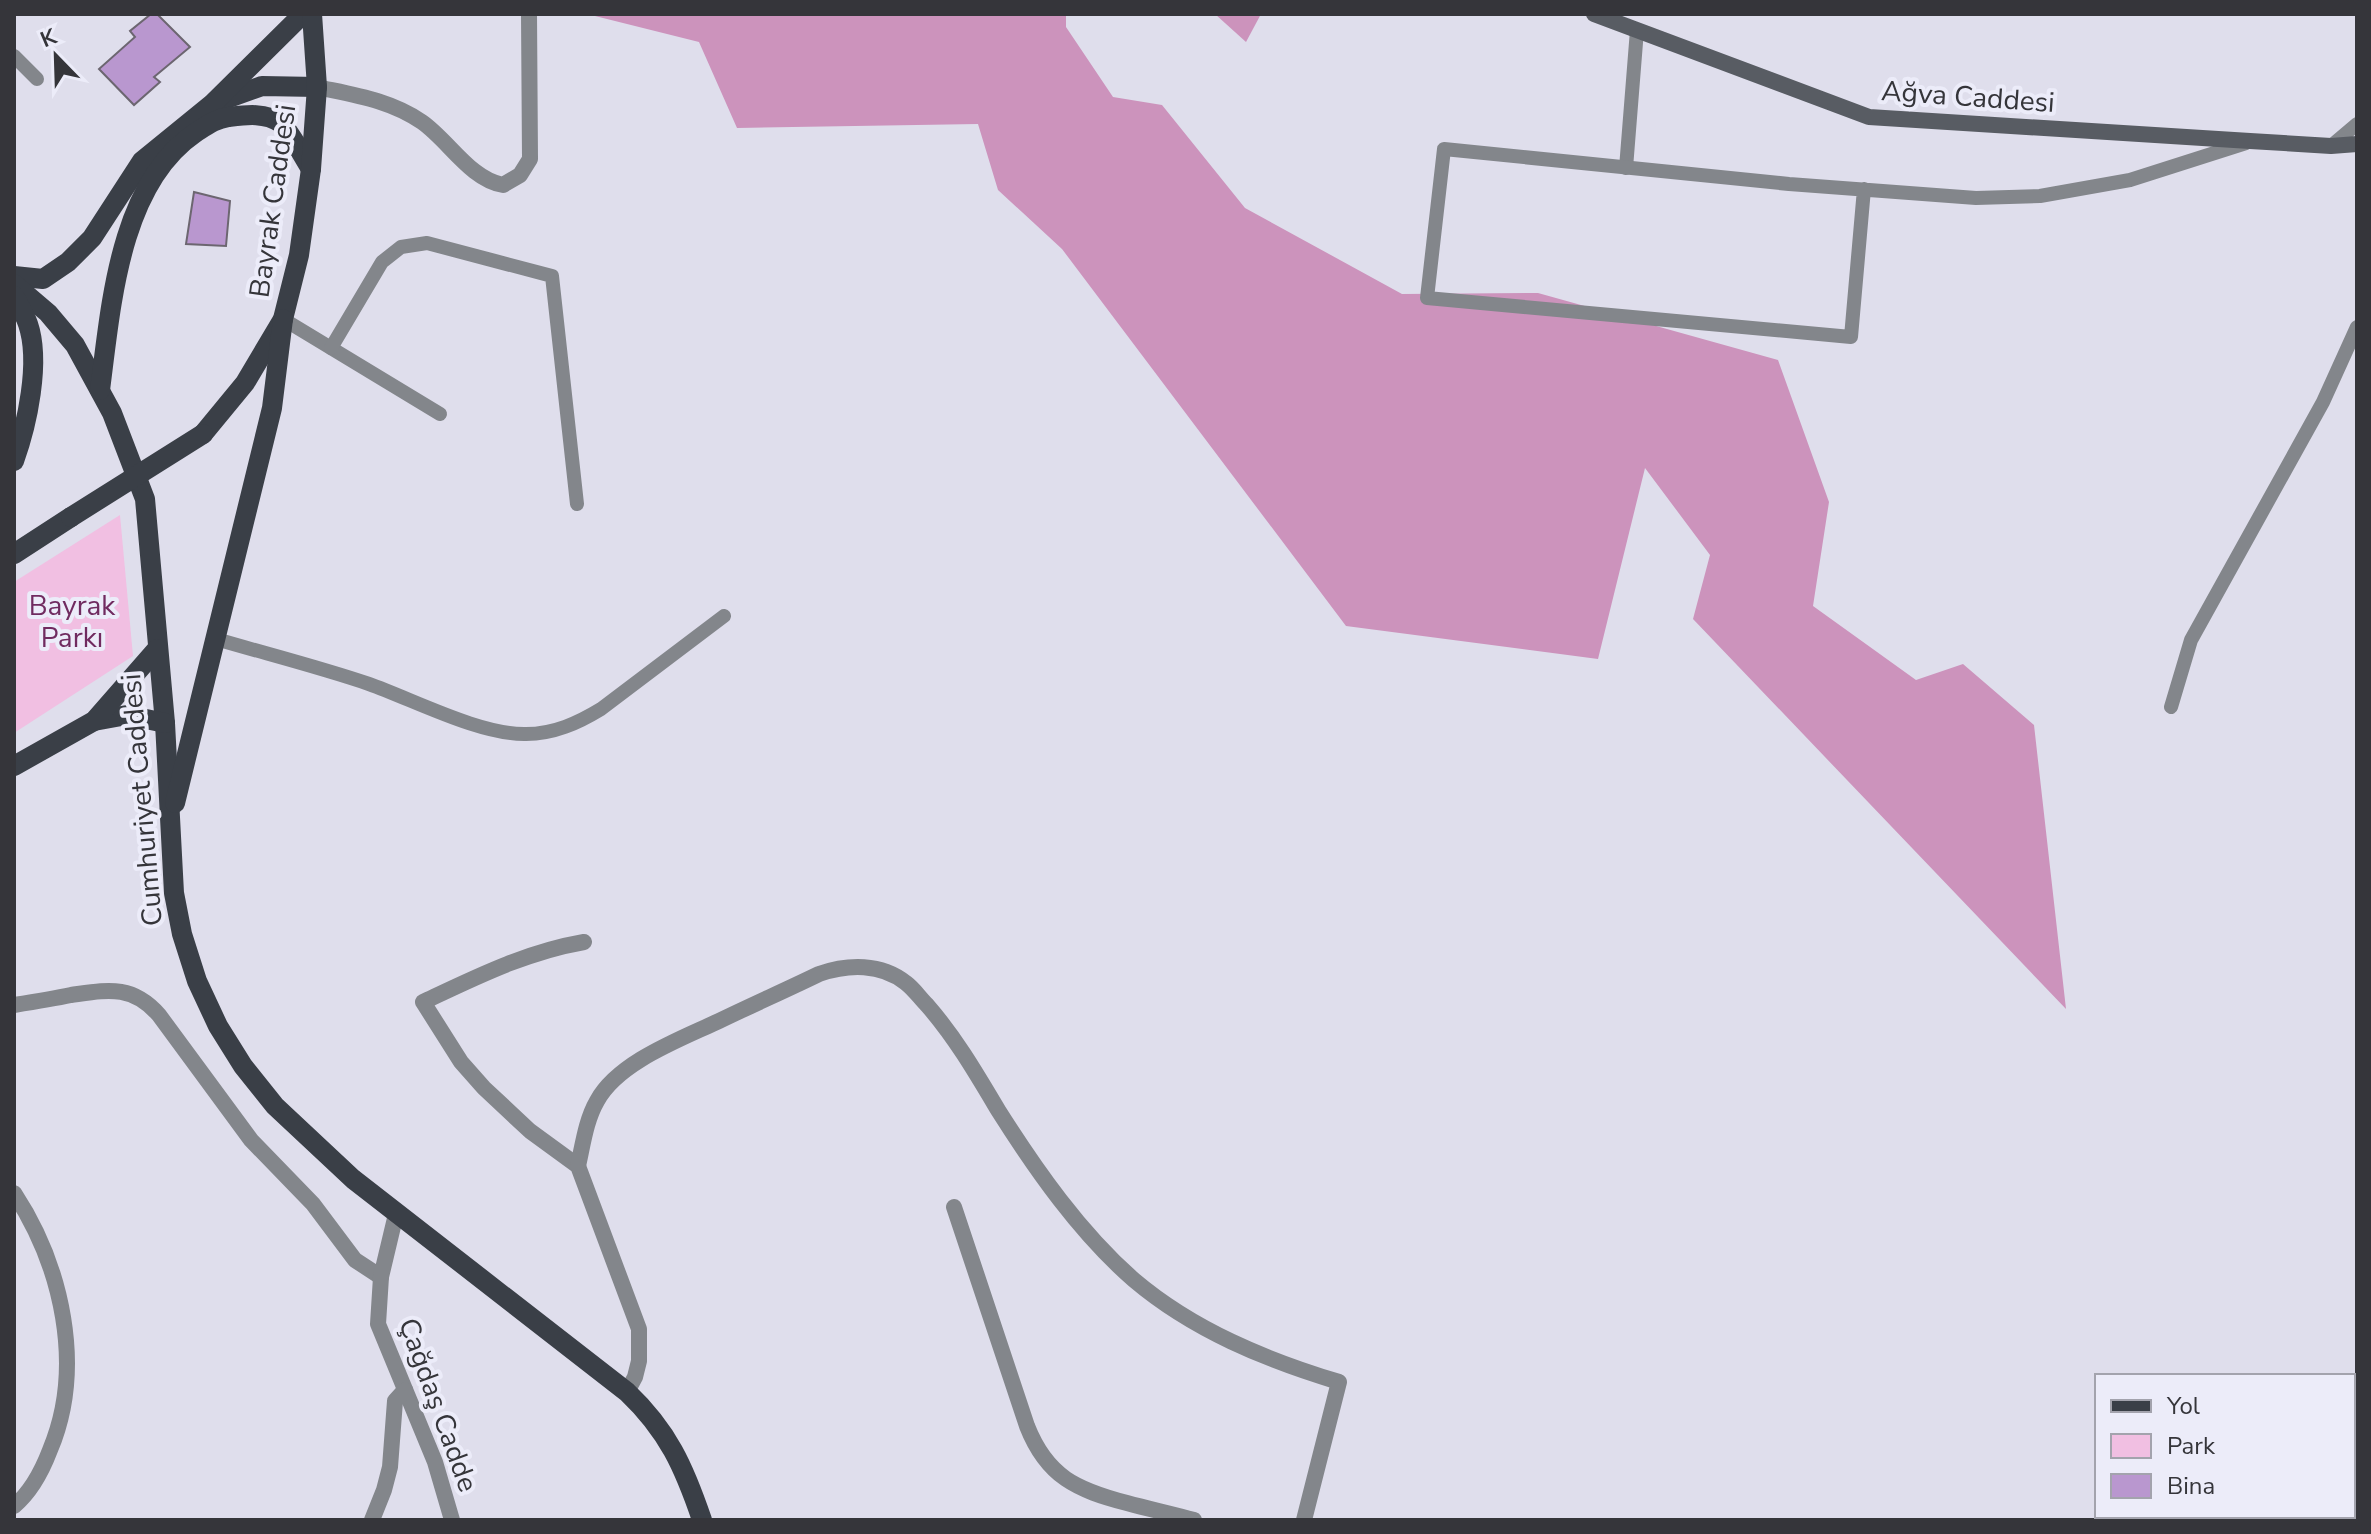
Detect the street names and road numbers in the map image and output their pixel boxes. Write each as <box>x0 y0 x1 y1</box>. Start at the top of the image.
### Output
street label: Ağva Caddesi <box>1880 72 2056 122</box>
street label: Bayrak Caddesi <box>241 102 305 300</box>
street label: Cumhuriyet Caddesi <box>112 672 172 928</box>
street label: Çağdaş Cadde <box>389 1313 487 1497</box>

